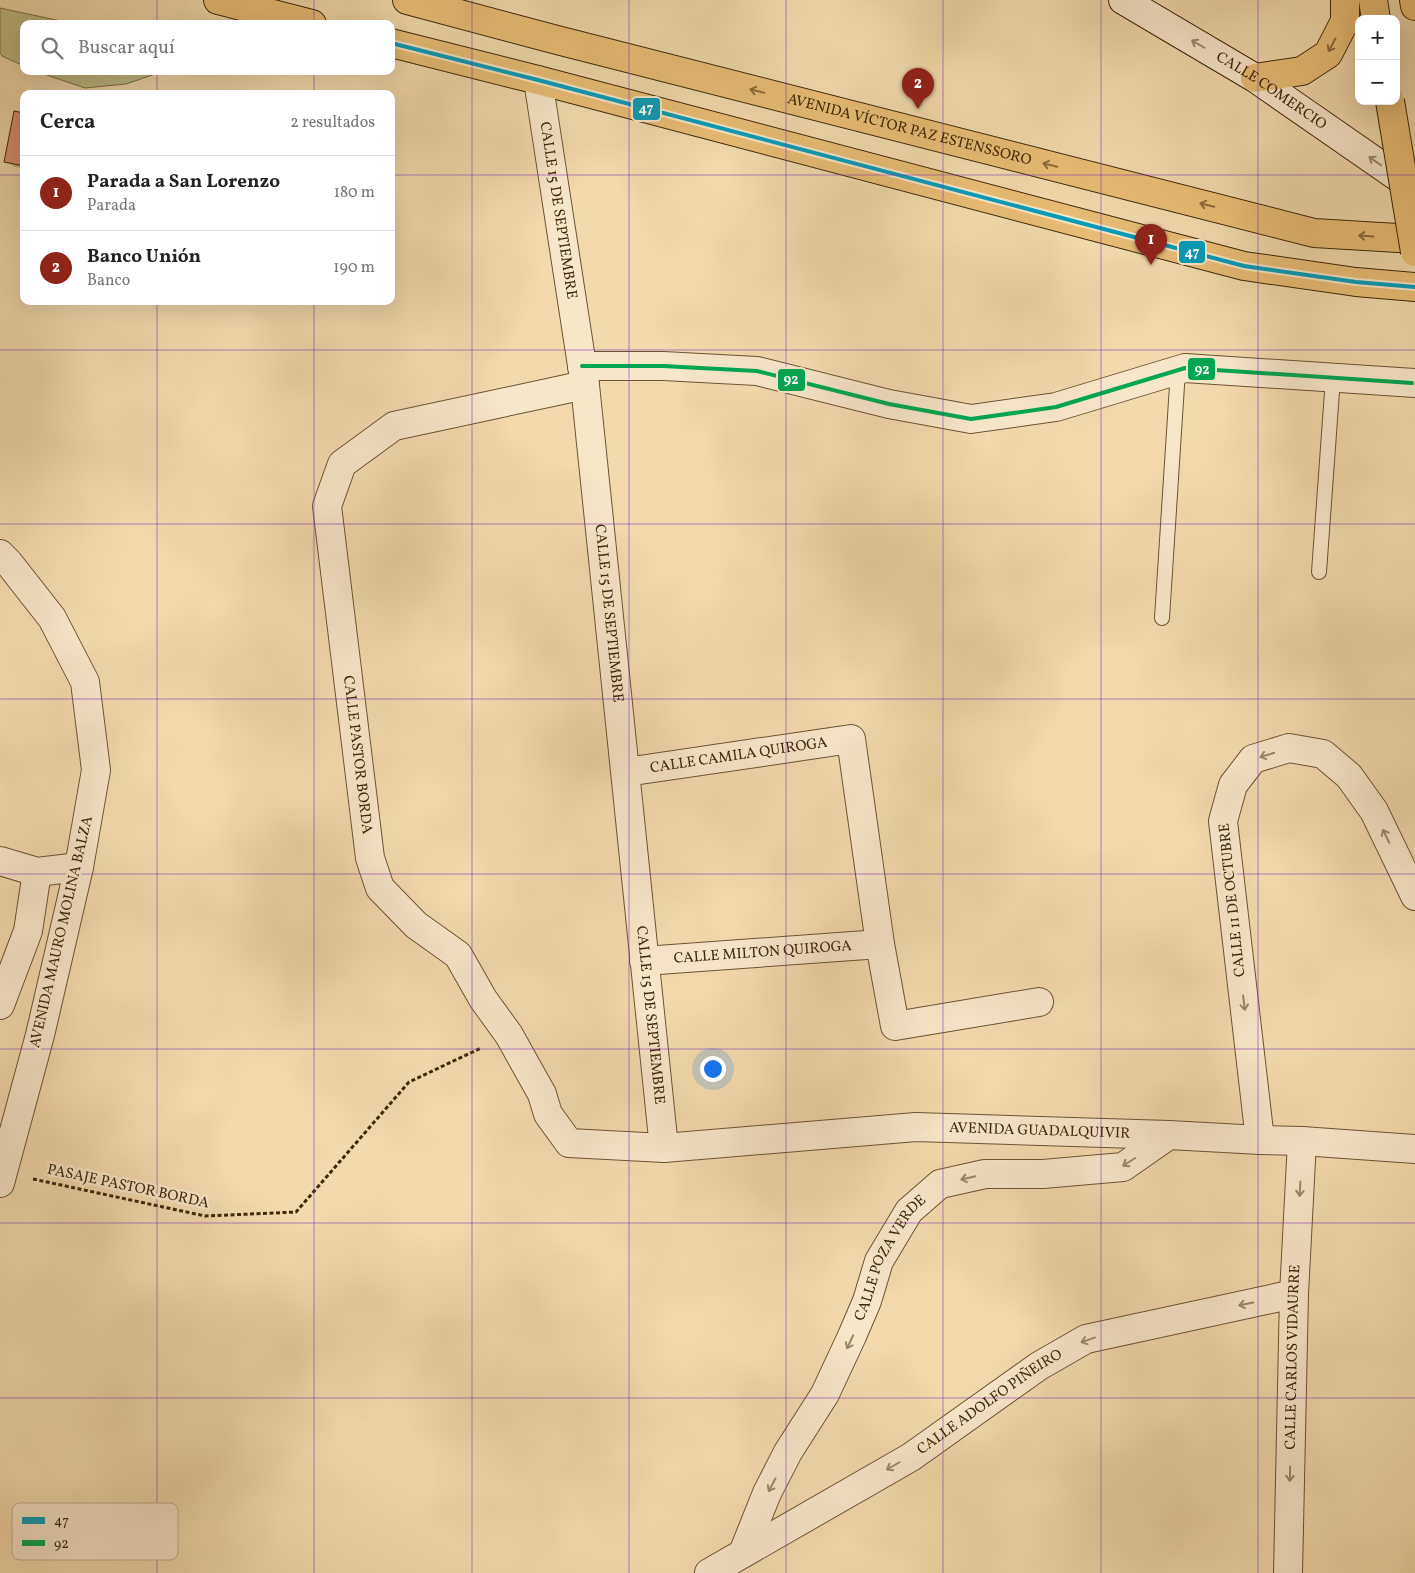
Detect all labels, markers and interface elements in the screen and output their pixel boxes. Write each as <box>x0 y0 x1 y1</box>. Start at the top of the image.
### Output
map controls <box>1355 15 1400 105</box>
button: + <box>1355 15 1400 60</box>
search box <box>20 20 395 75</box>
icon: search <box>38 34 66 62</box>
text: Buscar aquí <box>78 35 175 61</box>
one-way arrow <box>1327 38 1337 53</box>
one-way arrow <box>1191 39 1205 49</box>
street label: CALLE COMERCIO <box>1212 47 1331 135</box>
button: − <box>1355 60 1400 105</box>
pin: 2 <box>902 68 934 109</box>
one-way arrow <box>749 86 765 95</box>
street label: AVENIDA VÍCTOR PAZ ESTENSSORO <box>785 89 1034 171</box>
line badge: 47 <box>632 97 661 121</box>
text: 47 <box>638 100 654 119</box>
text: Cerca <box>40 108 95 137</box>
text: 2 resultados <box>290 112 375 134</box>
street label: CALLE 15 DE SEPTIEMBRE <box>534 120 582 301</box>
one-way arrow <box>1368 156 1382 166</box>
one-way arrow <box>1042 160 1058 169</box>
text: Parada a San Lorenzo <box>87 169 280 195</box>
text: 1 <box>53 182 59 204</box>
text: 180 m <box>334 182 375 204</box>
text: Parada <box>87 195 136 217</box>
one-way arrow <box>1200 200 1216 210</box>
pin: 1 <box>1135 224 1167 265</box>
one-way arrow <box>1359 231 1375 240</box>
line badge: 47 <box>1178 240 1206 264</box>
text: Banco Unión <box>87 244 201 270</box>
text: 47 <box>1184 244 1200 263</box>
text: 2 <box>52 257 60 279</box>
text: 190 m <box>333 257 375 279</box>
text: Banco <box>87 270 130 292</box>
line badge: 92 <box>1187 357 1216 381</box>
text: 92 <box>1194 361 1210 380</box>
line badge: 92 <box>777 368 806 392</box>
text: 92 <box>783 371 799 390</box>
street label: CALLE 15 DE SEPTIEMBRE <box>589 523 628 703</box>
street label: CALLE PASTOR BORDA <box>337 674 378 836</box>
street label: CALLE CAMILA QUIROGA <box>649 732 829 779</box>
one-way arrow <box>1260 750 1276 760</box>
street label: AVENIDA MAURO MOLINA BALZA <box>25 814 99 1050</box>
street label: CALLE 11 DE OCTUBRE <box>1214 822 1252 978</box>
one-way arrow <box>1381 829 1391 844</box>
street label: CALLE 15 DE SEPTIEMBRE <box>631 925 670 1105</box>
street label: CALLE MILTON QUIROGA <box>673 936 853 969</box>
one-way arrow <box>1239 994 1249 1010</box>
your location <box>700 1056 726 1082</box>
street label: AVENIDA GUADALQUIVIR <box>949 1118 1131 1144</box>
one-way arrow <box>1122 1158 1136 1168</box>
street label: PASAJE PASTOR BORDA <box>45 1160 211 1215</box>
one-way arrow <box>961 1174 977 1183</box>
one-way arrow <box>1295 1181 1304 1197</box>
street label: CALLE POZA VERDE <box>849 1190 931 1324</box>
street label: CALLE CARLOS VIDAURRE <box>1280 1264 1306 1450</box>
one-way arrow <box>1238 1300 1254 1309</box>
one-way arrow <box>844 1334 854 1349</box>
one-way arrow <box>1081 1336 1096 1345</box>
street label: CALLE ADOLFO PIÑEIRO <box>913 1344 1066 1460</box>
one-way arrow <box>887 1462 901 1472</box>
one-way arrow <box>1285 1466 1295 1482</box>
one-way arrow <box>766 1477 776 1491</box>
legend <box>12 1503 178 1560</box>
text: 47 <box>54 1512 69 1531</box>
text: 92 <box>54 1535 69 1554</box>

